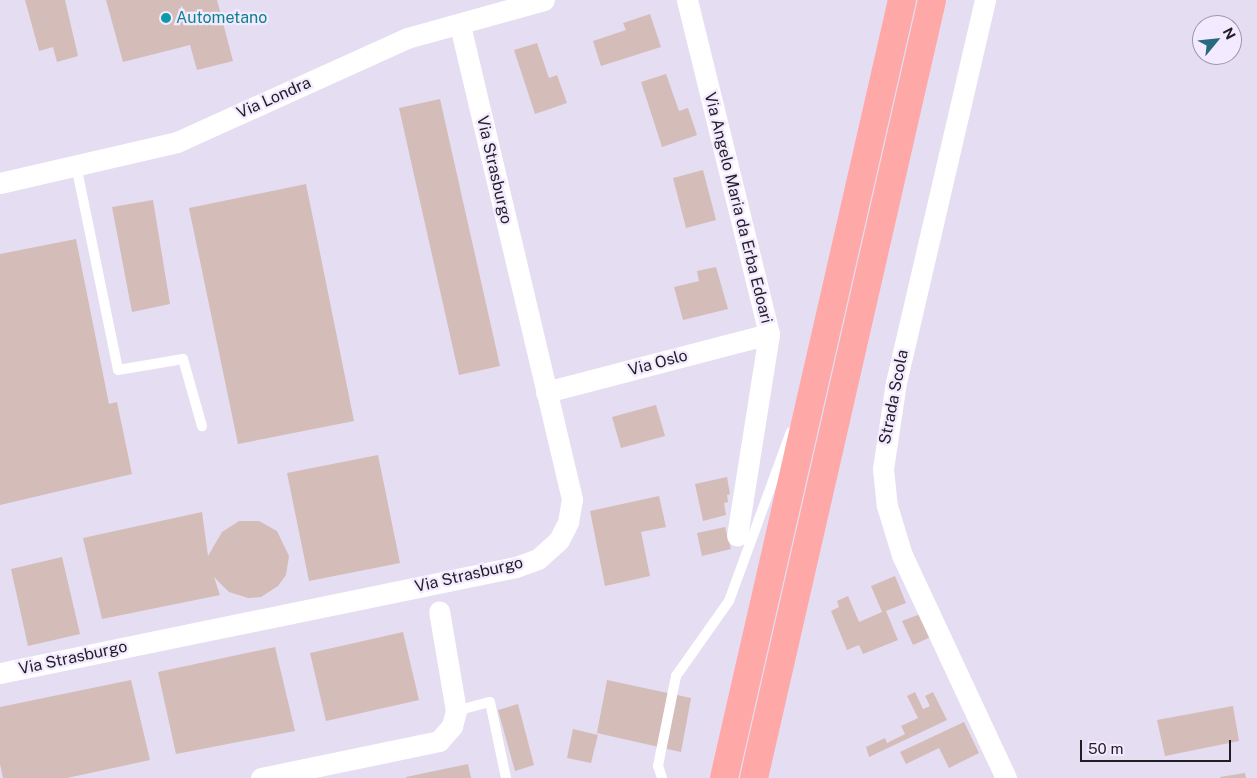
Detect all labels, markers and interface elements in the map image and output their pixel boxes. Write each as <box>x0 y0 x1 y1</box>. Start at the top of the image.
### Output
place label: Autometano <box>176 8 267 28</box>
marker: Autometano <box>160 12 172 24</box>
north arrow <box>1192 15 1242 65</box>
text: N <box>1220 25 1239 42</box>
street label: Via Londra <box>234 73 314 123</box>
street label: Via Angelo Maria da Erba Edoari <box>700 90 776 326</box>
street label: Via Strasburgo <box>472 114 516 226</box>
street label: Via Oslo <box>626 346 690 380</box>
street label: Strada Scola <box>875 348 913 446</box>
street label: Via Strasburgo <box>413 553 525 597</box>
street label: Via Strasburgo <box>17 637 129 679</box>
scale bar <box>1082 730 1233 762</box>
text: 50 m <box>1088 740 1123 757</box>

